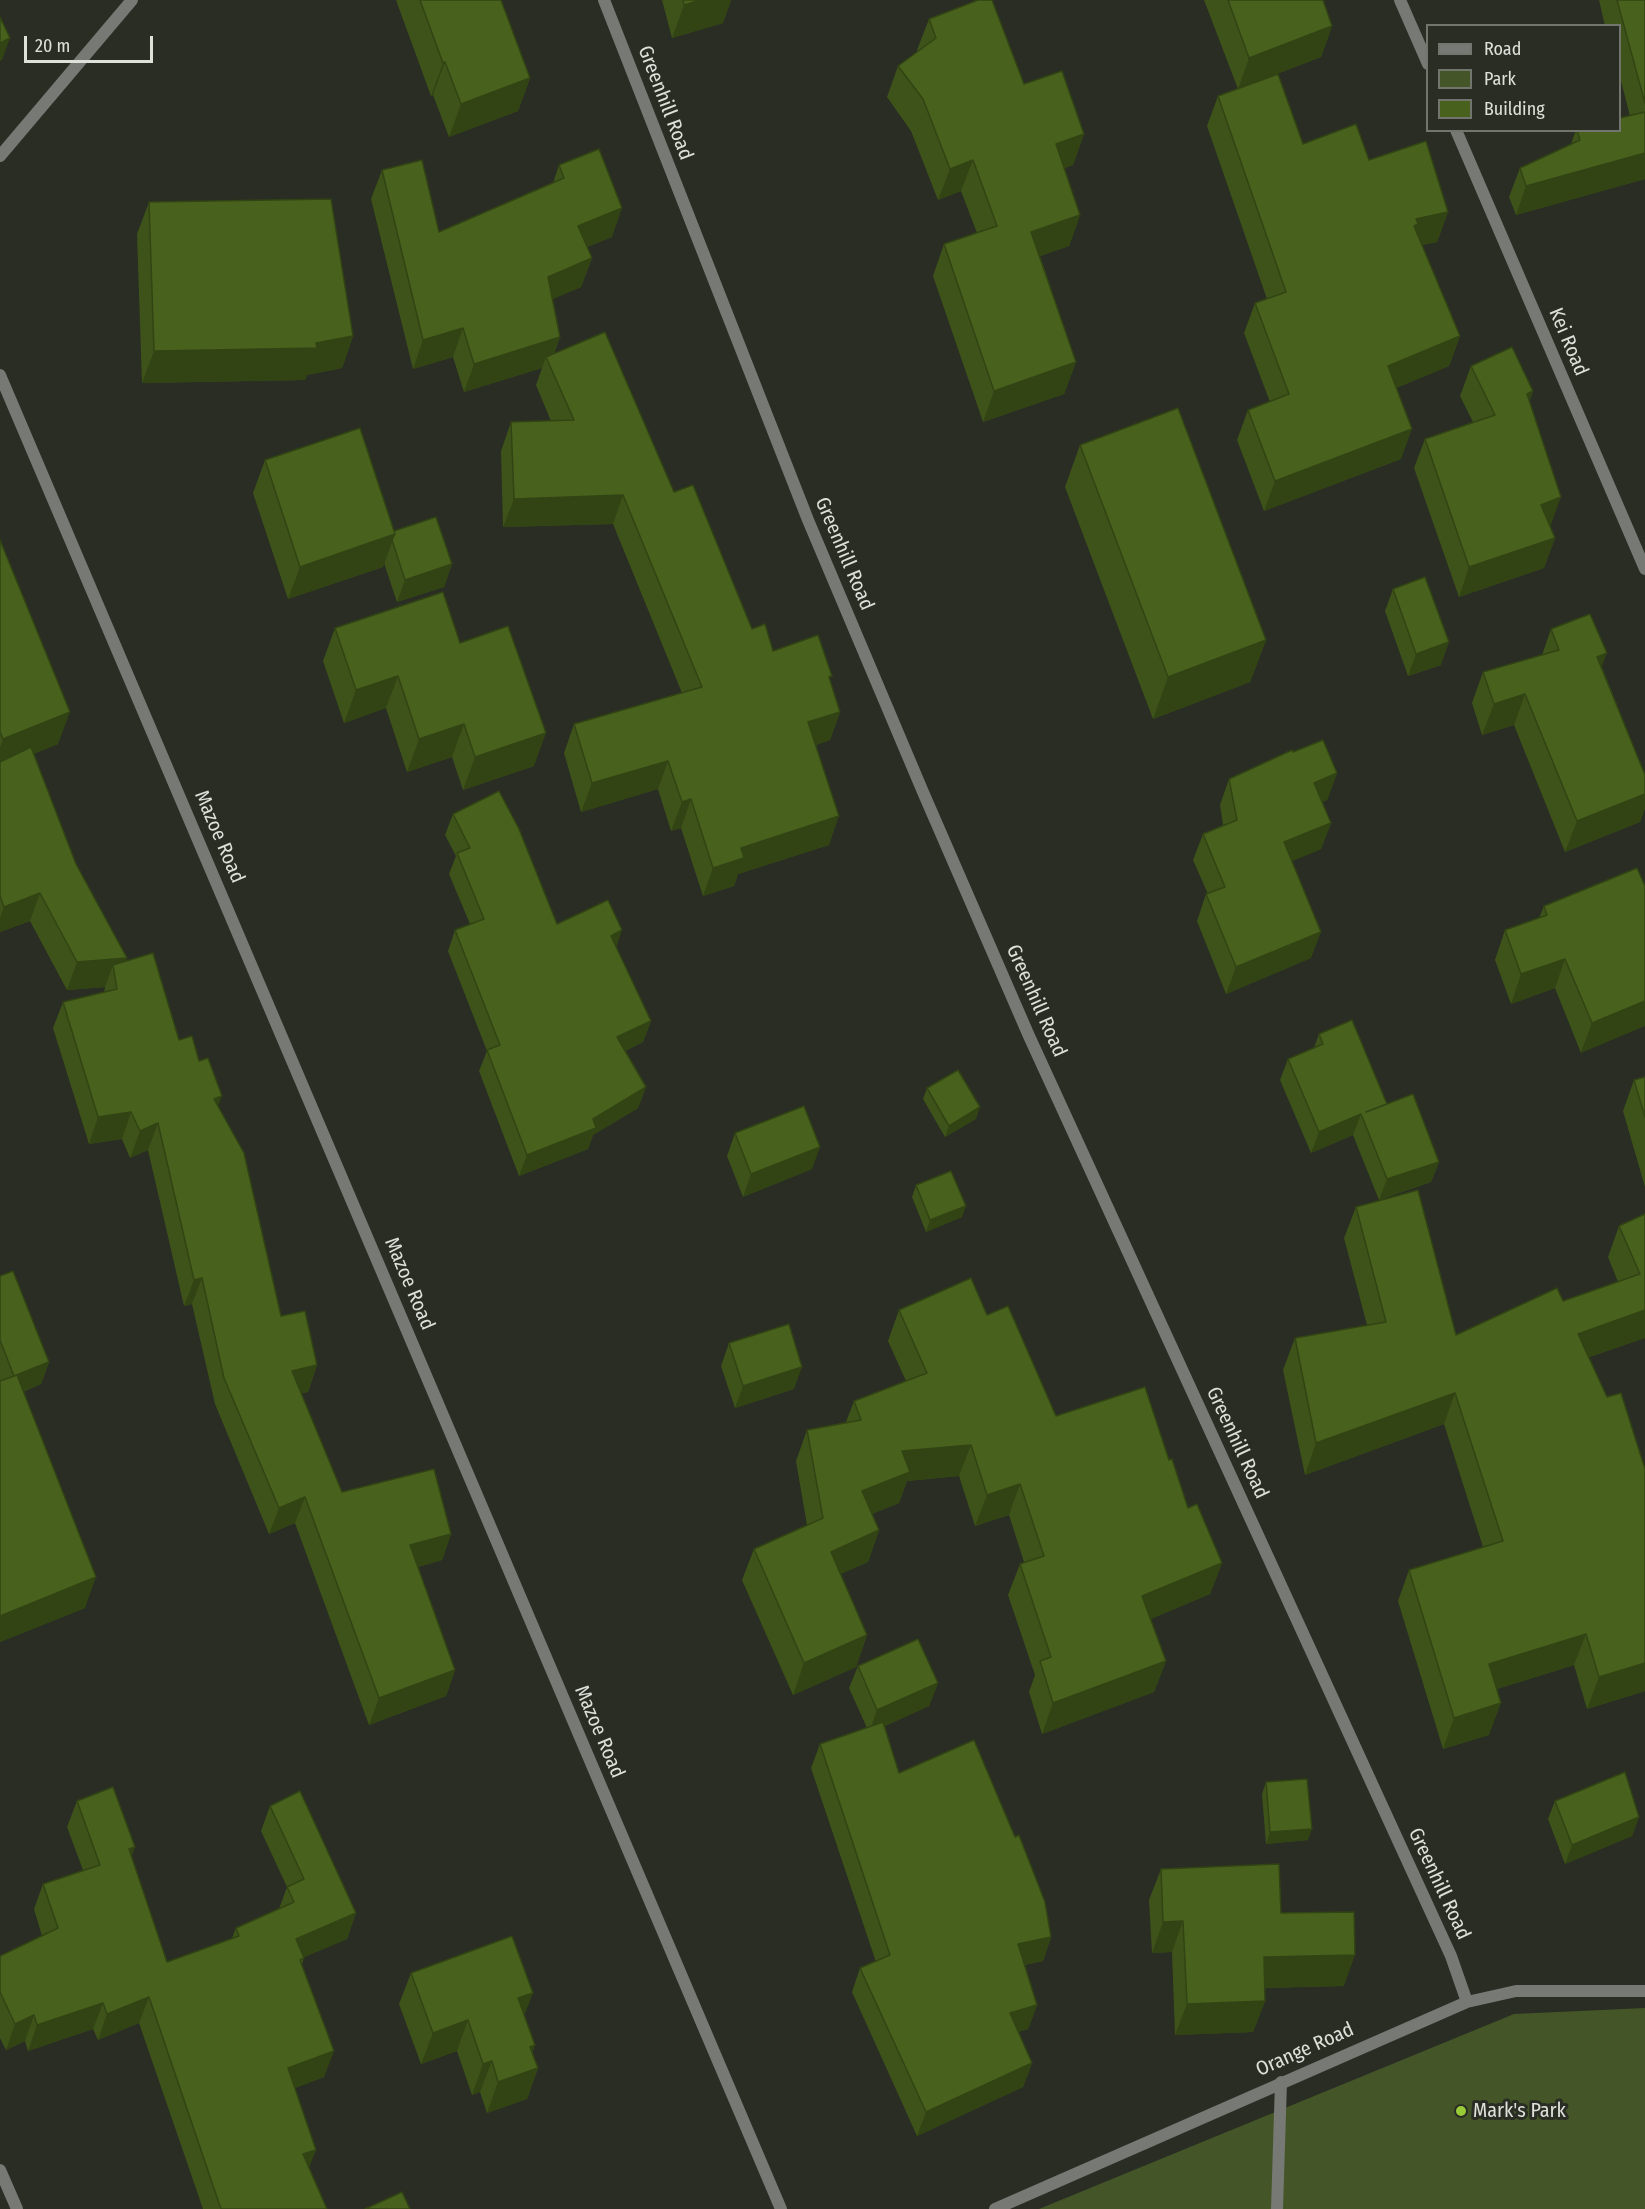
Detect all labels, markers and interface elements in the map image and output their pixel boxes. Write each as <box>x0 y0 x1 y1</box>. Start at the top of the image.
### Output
scale bar <box>27 24 156 62</box>
legend <box>1426 24 1621 132</box>
text: 20 m <box>35 35 70 57</box>
text: Road <box>1484 38 1521 60</box>
street label: Greenhill Road <box>632 42 698 164</box>
text: Park <box>1484 68 1516 90</box>
text: Building <box>1484 98 1545 120</box>
street label: Kei Road <box>1543 304 1593 380</box>
street label: Greenhill Road <box>809 494 879 614</box>
street label: Mazoe Road <box>189 787 249 887</box>
street label: Greenhill Road <box>1001 941 1071 1061</box>
street label: Mazoe Road <box>379 1234 439 1334</box>
street label: Greenhill Road <box>1201 1383 1273 1503</box>
street label: Mazoe Road <box>569 1682 629 1782</box>
street label: Greenhill Road <box>1403 1824 1475 1944</box>
street label: Orange Road <box>1252 2018 1358 2082</box>
place label: Mark's Park <box>1473 2099 1566 2123</box>
marker: Mark's Park <box>1454 2104 1468 2118</box>

